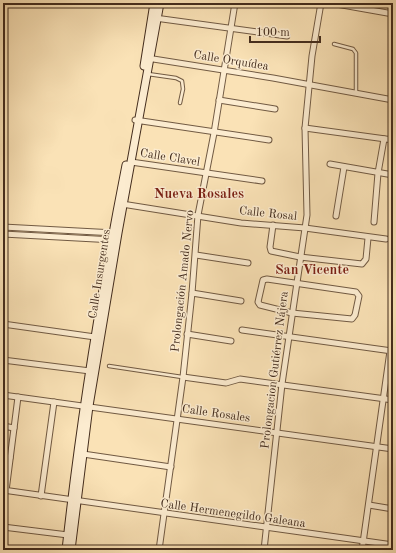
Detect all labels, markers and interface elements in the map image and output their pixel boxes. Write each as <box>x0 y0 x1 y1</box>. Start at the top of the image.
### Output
scale bar <box>250 18 320 44</box>
text: 100 m <box>256 27 290 39</box>
street label: Calle Orquídea <box>193 49 270 73</box>
street label: Calle Clavel <box>139 147 201 169</box>
district label: Nueva Rosales <box>154 187 244 201</box>
street label: Calle Rosal <box>238 205 298 223</box>
street label: Prolongación Amado Nervo <box>170 209 196 353</box>
street label: Calle Insurgentes <box>87 228 113 320</box>
district label: San Vicente <box>275 263 349 277</box>
street label: Prolongacion Gutiérrez Nájera <box>259 290 291 450</box>
street label: Calle Rosales <box>181 403 251 425</box>
street label: Calle Hermenegildo Galeana <box>160 498 306 530</box>

